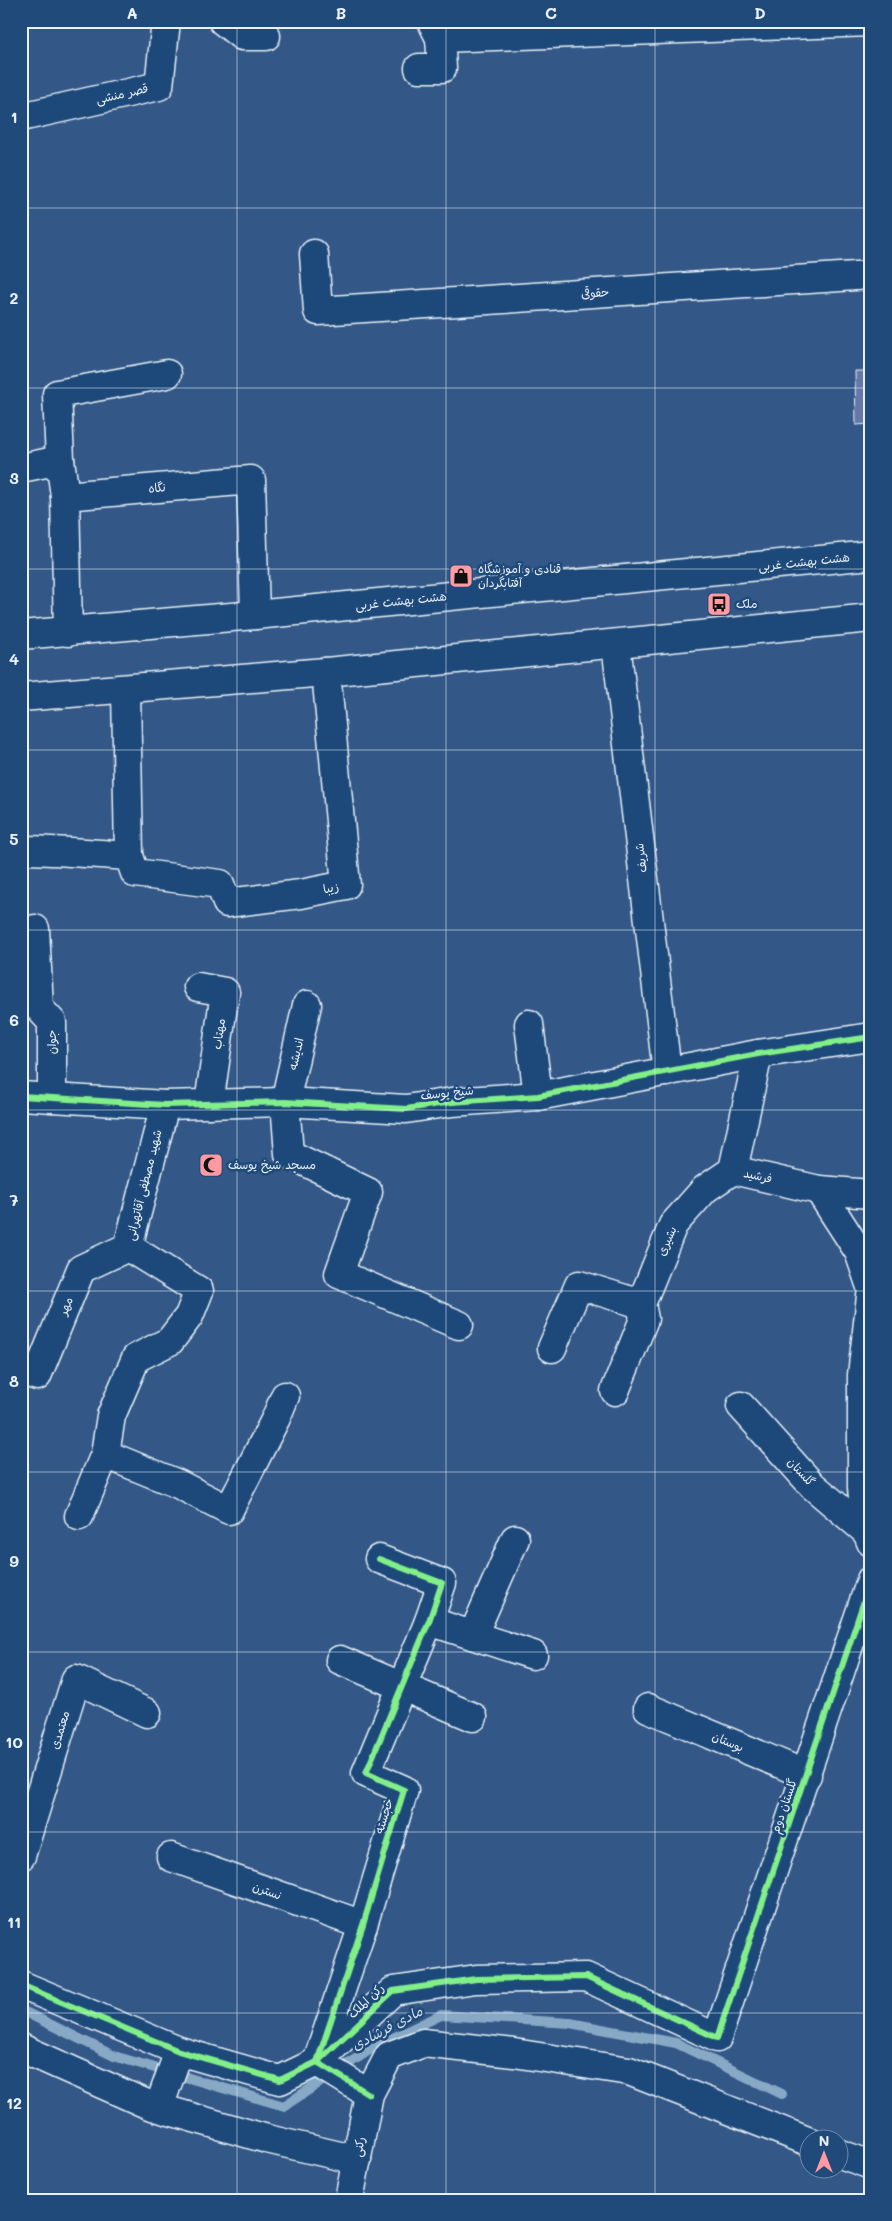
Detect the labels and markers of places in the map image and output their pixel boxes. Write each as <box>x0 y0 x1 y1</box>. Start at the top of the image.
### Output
place label: قنادی و آموزشگاه آفتابگردان <box>478 560 561 591</box>
shop icon: قنادی و آموزشگاه آفتابگردان <box>448 563 474 589</box>
bus stop icon: ملک <box>706 591 732 617</box>
place label: ملک <box>736 595 757 611</box>
mosque icon: مسجد شیخ یوسف <box>198 1152 224 1178</box>
place label: مسجد شیخ یوسف <box>228 1156 316 1174</box>

